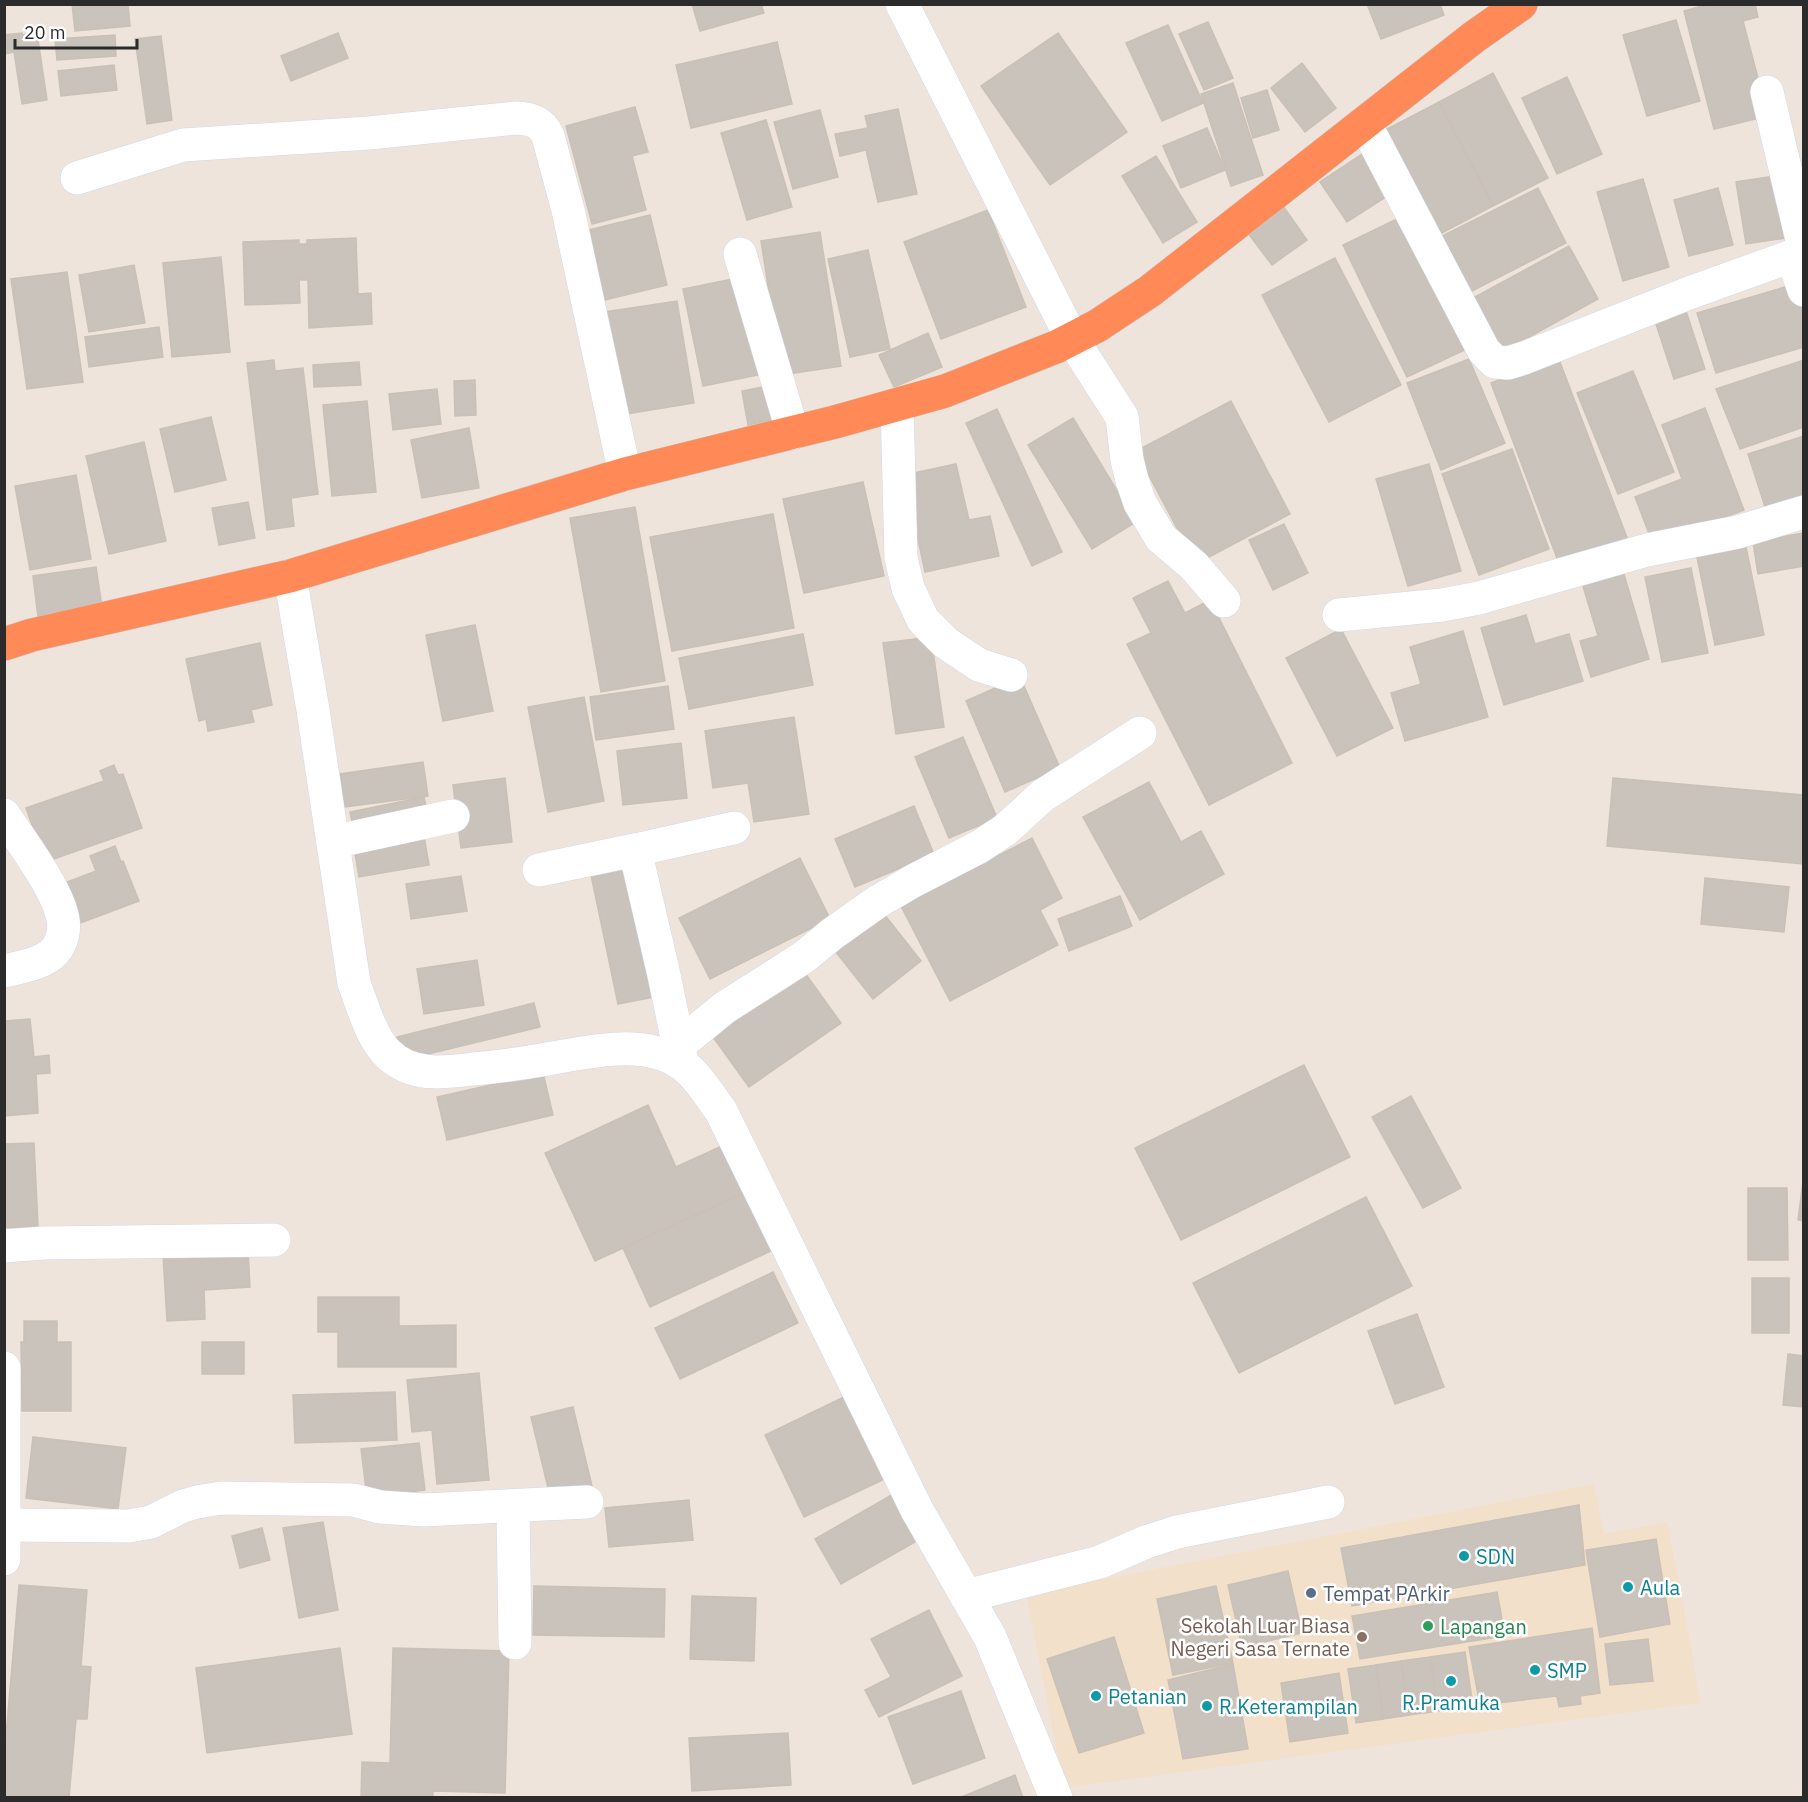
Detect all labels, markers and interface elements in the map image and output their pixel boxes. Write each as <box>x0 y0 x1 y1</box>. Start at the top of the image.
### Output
scale bar <box>15 12 136 50</box>
text: 20 m <box>24 21 66 44</box>
place label: SDN <box>1476 1543 1515 1570</box>
marker: SDN <box>1457 1549 1471 1563</box>
place label: Aula <box>1640 1574 1681 1601</box>
place label: Tempat PArkir <box>1323 1580 1450 1607</box>
marker: Aula <box>1621 1580 1635 1594</box>
marker: Tempat PArkir <box>1304 1586 1318 1600</box>
place label: Sekolah Luar Biasa Negeri Sasa Ternate <box>1171 1612 1350 1662</box>
place label: Lapangan <box>1440 1613 1527 1640</box>
marker: Lapangan <box>1421 1619 1435 1633</box>
marker: Sekolah Luar Biasa Negeri Sasa Ternate <box>1355 1630 1369 1644</box>
place label: SMP <box>1547 1657 1587 1684</box>
marker: SMP <box>1528 1663 1542 1677</box>
marker: R.Pramuka <box>1444 1674 1458 1688</box>
place label: Petanian <box>1108 1683 1187 1710</box>
marker: Petanian <box>1089 1689 1103 1703</box>
place label: R.Pramuka <box>1402 1689 1500 1716</box>
place label: R.Keterampilan <box>1219 1693 1358 1720</box>
marker: R.Keterampilan <box>1200 1699 1214 1713</box>

